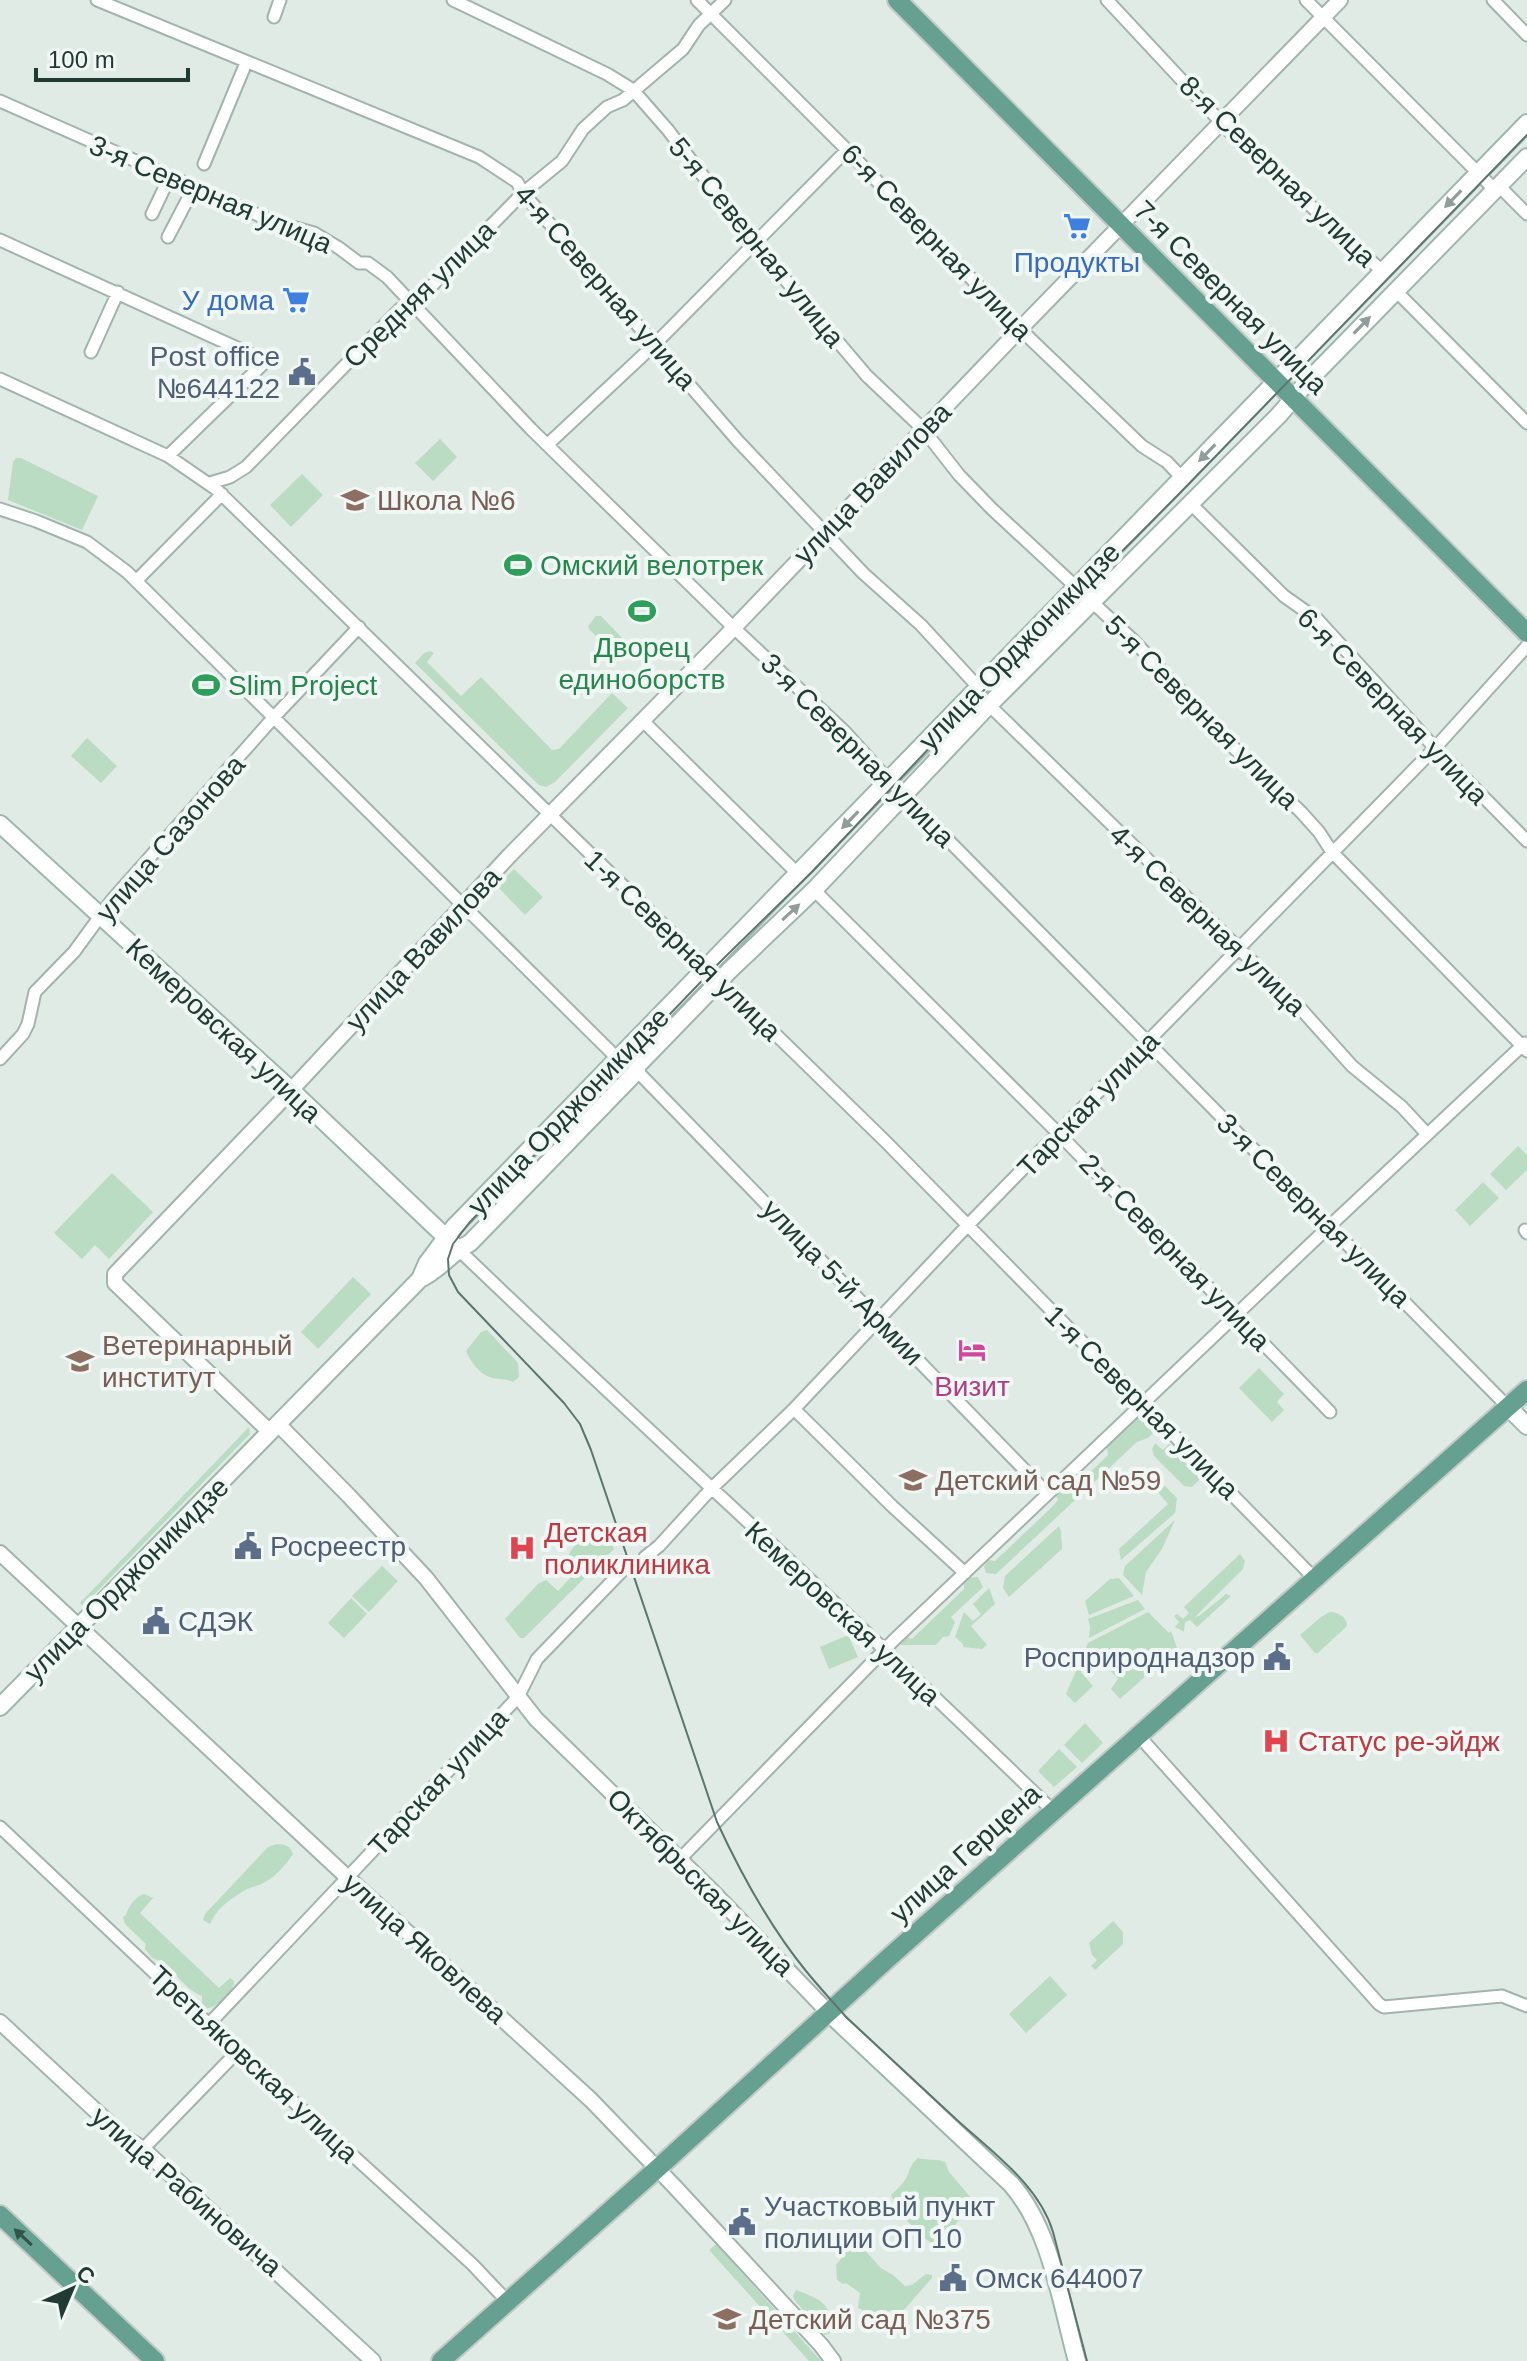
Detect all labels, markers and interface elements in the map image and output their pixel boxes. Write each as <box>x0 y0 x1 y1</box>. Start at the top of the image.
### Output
scale bar <box>36 32 188 82</box>
text: 100 m <box>48 46 115 73</box>
street label: 8-я Северная улица <box>1173 70 1382 273</box>
street label: 3-я Северная улица <box>85 129 337 260</box>
street label: 5-я Северная улица <box>663 131 851 354</box>
street label: 6-я Северная улица <box>835 138 1038 347</box>
street label: 4-я Северная улица <box>509 179 703 396</box>
one-way arrow <box>1444 189 1463 208</box>
street label: 7-я Северная улица <box>1128 194 1334 401</box>
supermarket icon: Продукты <box>1062 211 1092 241</box>
street label: Средняя улица <box>337 214 501 374</box>
place label: Продукты <box>1014 247 1140 278</box>
place label: У дома <box>182 285 274 316</box>
supermarket icon: У дома <box>281 285 311 315</box>
one-way arrow <box>1352 316 1371 335</box>
place label: Post office №644122 <box>150 341 280 404</box>
public building icon: Post office №644122 <box>287 357 317 387</box>
street label: улица Вавилова <box>788 396 957 570</box>
one-way arrow <box>1198 443 1217 462</box>
school or university icon: Школа №6 <box>340 485 370 515</box>
place label: Школа №6 <box>377 485 515 516</box>
street label: улица Орджоникидзе <box>913 536 1126 756</box>
sports icon: Омский велотрек <box>503 550 533 580</box>
place label: Омский велотрек <box>540 550 764 581</box>
sports icon: Дворец единоборств <box>627 596 657 626</box>
street label: 6-я Северная улица <box>1291 602 1494 811</box>
street label: 5-я Северная улица <box>1099 609 1305 816</box>
place label: Дворец единоборств <box>559 632 725 695</box>
street label: 3-я Северная улица <box>755 647 961 854</box>
sports icon: Slim Project <box>191 670 221 700</box>
place label: Slim Project <box>228 670 378 701</box>
street label: улица Сазонова <box>90 749 251 928</box>
one-way arrow <box>841 810 860 829</box>
street label: 4-я Северная улица <box>1103 819 1312 1022</box>
street label: 1-я Северная улица <box>578 844 787 1047</box>
street label: улица Вавилова <box>340 861 507 1037</box>
one-way arrow <box>781 903 800 921</box>
street label: Кемеровская улица <box>120 932 328 1129</box>
street label: улица Орджоникидзе <box>462 1001 675 1221</box>
street label: Тарская улица <box>1011 1025 1166 1183</box>
street label: 3-я Северная улица <box>1211 1107 1417 1314</box>
street label: 2-я Северная улица <box>1073 1148 1276 1357</box>
street label: улица 5-й Армии <box>756 1193 929 1371</box>
street label: 1-я Северная улица <box>1039 1299 1245 1506</box>
place label: Ветеринарный институт <box>102 1330 292 1393</box>
hotel icon: Визит <box>957 1335 987 1365</box>
school or university icon: Ветеринарный институт <box>65 1346 95 1376</box>
place label: Визит <box>934 1371 1010 1402</box>
school or university icon: Детский сад №59 <box>898 1465 928 1495</box>
place label: Детский сад №59 <box>935 1465 1161 1496</box>
street label: улица Орджоникидзе <box>18 1471 235 1688</box>
street label: Кемеровская улица <box>739 1515 947 1712</box>
place label: Детская поликлиника <box>544 1517 711 1580</box>
public building icon: Росреестр <box>233 1531 263 1561</box>
place label: Росреестр <box>270 1531 406 1562</box>
hospital icon: Детская поликлиника <box>507 1533 537 1563</box>
public building icon: СДЭК <box>141 1606 171 1636</box>
place label: СДЭК <box>178 1606 254 1637</box>
place label: Росприроднадзор <box>1024 1642 1255 1673</box>
public building icon: Росприроднадзор <box>1262 1642 1292 1672</box>
street label: Тарская улица <box>362 1702 515 1862</box>
hospital icon: Статус ре-эйдж <box>1261 1726 1291 1756</box>
place label: Статус ре-эйдж <box>1298 1726 1500 1757</box>
street label: улица Герцена <box>884 1777 1047 1929</box>
street label: Октябрьская улица <box>601 1783 801 1982</box>
street label: улица Яковлева <box>336 1867 513 2030</box>
street label: Третьяковская улица <box>143 1960 365 2169</box>
street label: улица Рабиновича <box>85 2100 288 2283</box>
place label: Участковый пункт полиции ОП 10 <box>764 2191 996 2254</box>
public building icon: Участковый пункт полиции ОП 10 <box>727 2207 757 2237</box>
one-way arrow <box>14 2228 33 2246</box>
north arrow <box>32 2249 112 2329</box>
text: С <box>71 2260 100 2290</box>
public building icon: Омск 644007 <box>938 2263 968 2293</box>
place label: Омск 644007 <box>975 2263 1144 2294</box>
school or university icon: Детский сад №375 <box>712 2304 742 2334</box>
place label: Детский сад №375 <box>749 2304 991 2335</box>

